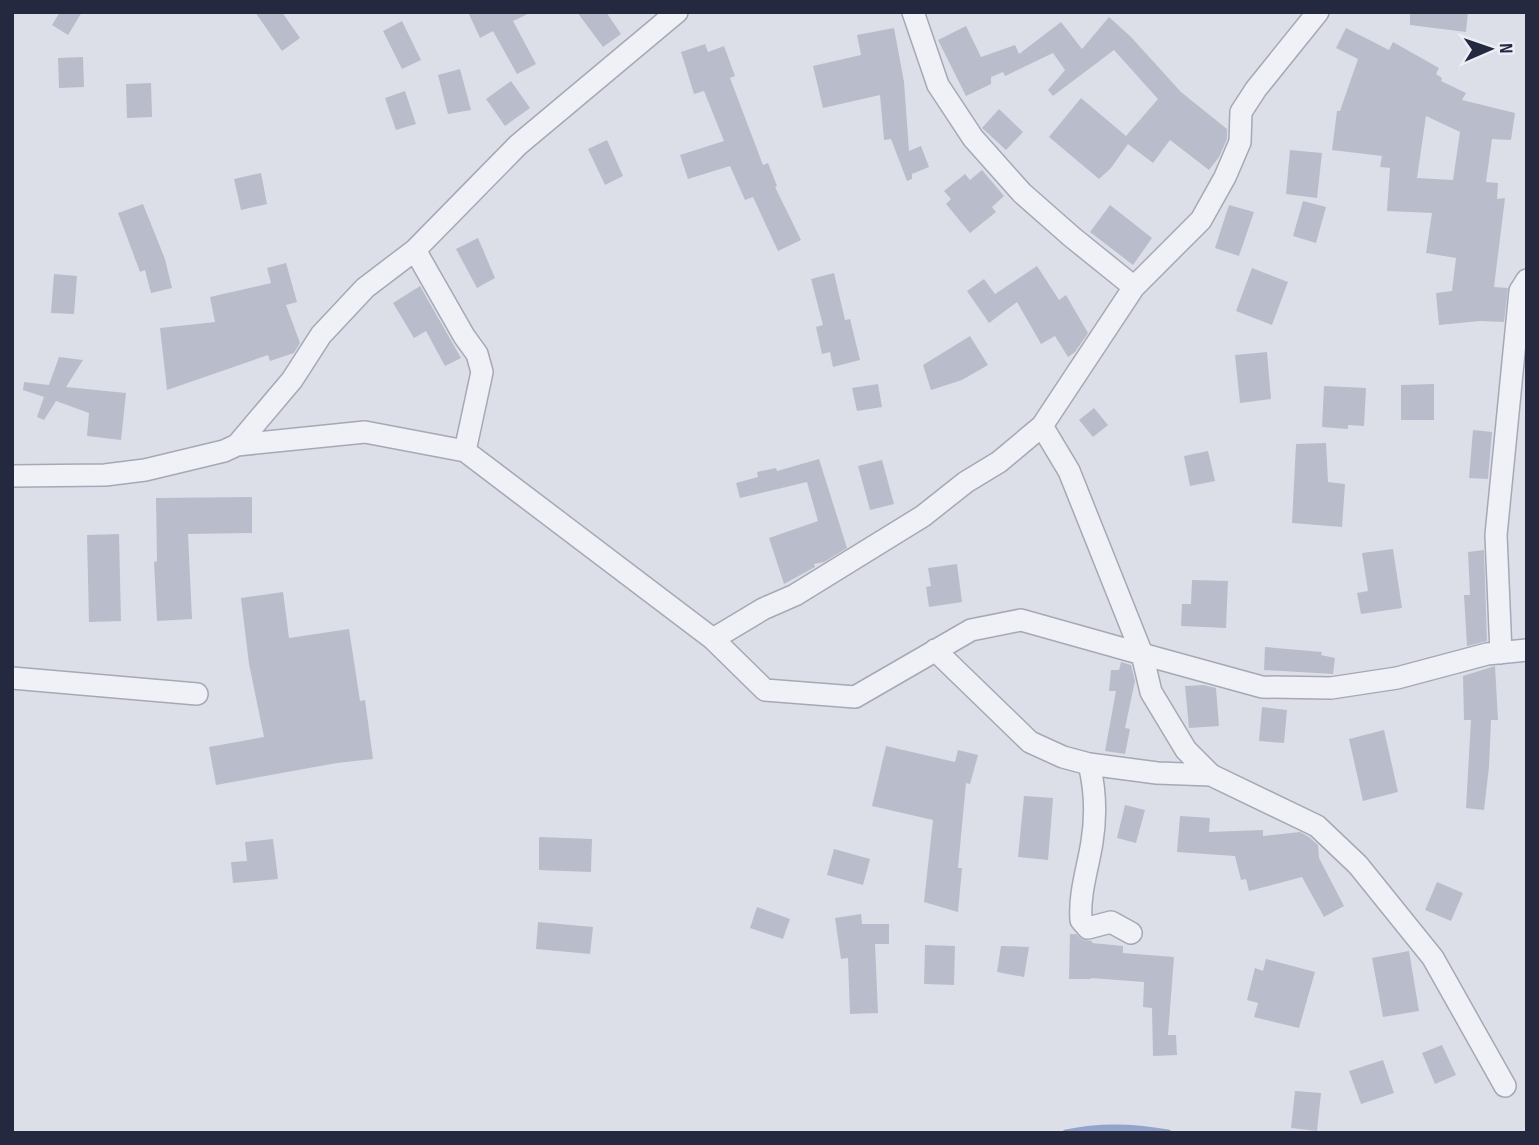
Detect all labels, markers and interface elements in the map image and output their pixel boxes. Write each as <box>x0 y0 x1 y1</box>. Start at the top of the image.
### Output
north arrow <box>1455 14 1525 84</box>
text: N <box>1494 43 1517 54</box>

